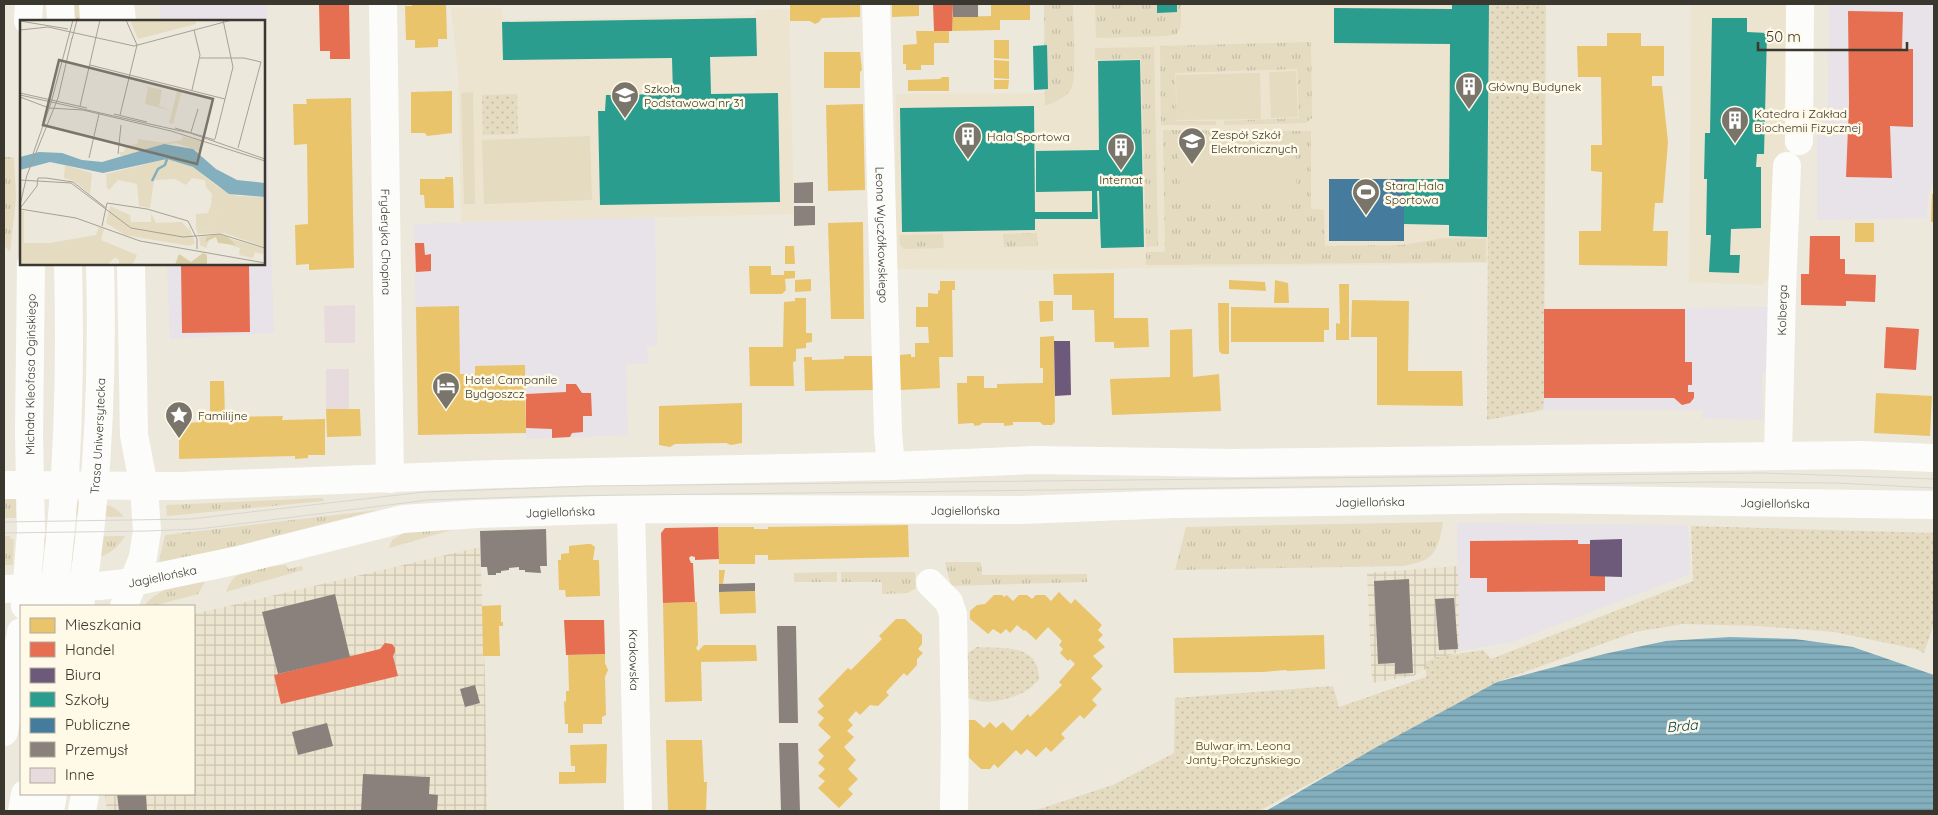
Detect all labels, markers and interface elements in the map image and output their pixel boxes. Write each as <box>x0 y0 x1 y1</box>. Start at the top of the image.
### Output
inset map <box>20 20 265 265</box>
scale bar <box>1758 20 1907 52</box>
text: 50 m <box>1766 27 1801 46</box>
building icon: Główny Budynek <box>1454 71 1484 110</box>
place label: Główny Budynek <box>1488 79 1581 94</box>
school or university icon: Szkoła Podstawowa nr 31 <box>610 80 640 119</box>
place label: Szkoła Podstawowa nr 31 <box>644 81 744 110</box>
building icon: Katedra i Zakład Biochemii Fizycznej <box>1720 105 1750 144</box>
place label: Katedra i Zakład Biochemii Fizycznej <box>1754 106 1862 135</box>
building icon: Hala Sportowa <box>953 121 983 160</box>
school or university icon: Zespół Szkół Elektronicznych <box>1177 126 1207 165</box>
place label: Zespół Szkół Elektronicznych <box>1211 127 1297 156</box>
place label: Hala Sportowa <box>987 129 1070 144</box>
building icon: Internat <box>1106 132 1136 171</box>
street label: Leona Wyczółkowskiego <box>873 166 892 303</box>
place label: Internat <box>1099 172 1143 187</box>
sports icon: Stara Hala Sportowa <box>1351 177 1381 216</box>
place label: Stara Hala Sportowa <box>1385 178 1444 207</box>
street label: Fryderyka Chopina <box>378 189 395 295</box>
street label: Kolberga <box>1773 284 1790 336</box>
street label: Michała Kleofasa Ogińskiego <box>21 294 38 455</box>
hotel icon: Hotel Campanile Bydgoszcz <box>431 371 461 410</box>
place label: Hotel Campanile Bydgoszcz <box>465 372 557 401</box>
street label: Trasa Uniwersytecka <box>86 378 108 495</box>
place icon: Familijne <box>164 400 194 439</box>
place label: Familijne <box>198 408 248 423</box>
street label: Jagiellońska <box>1335 493 1405 509</box>
street label: Jagiellońska <box>1740 495 1810 511</box>
street label: Jagiellońska <box>930 502 1000 517</box>
street label: Jagiellońska <box>525 503 595 520</box>
street label: Jagiellońska <box>127 562 198 590</box>
legend <box>20 605 195 795</box>
text: Mieszkania <box>65 615 141 634</box>
street label: Krakowska <box>626 629 643 691</box>
text: Handel <box>65 640 115 659</box>
text: Biura <box>65 665 101 684</box>
text: Szkoły <box>65 690 109 709</box>
text: Publiczne <box>65 715 130 734</box>
water label: Brda <box>1666 716 1700 736</box>
park label: Bulwar im. Leona Janty-Połczyńskiego <box>1185 738 1301 767</box>
text: Przemysł <box>65 740 128 759</box>
text: Inne <box>65 765 95 784</box>

